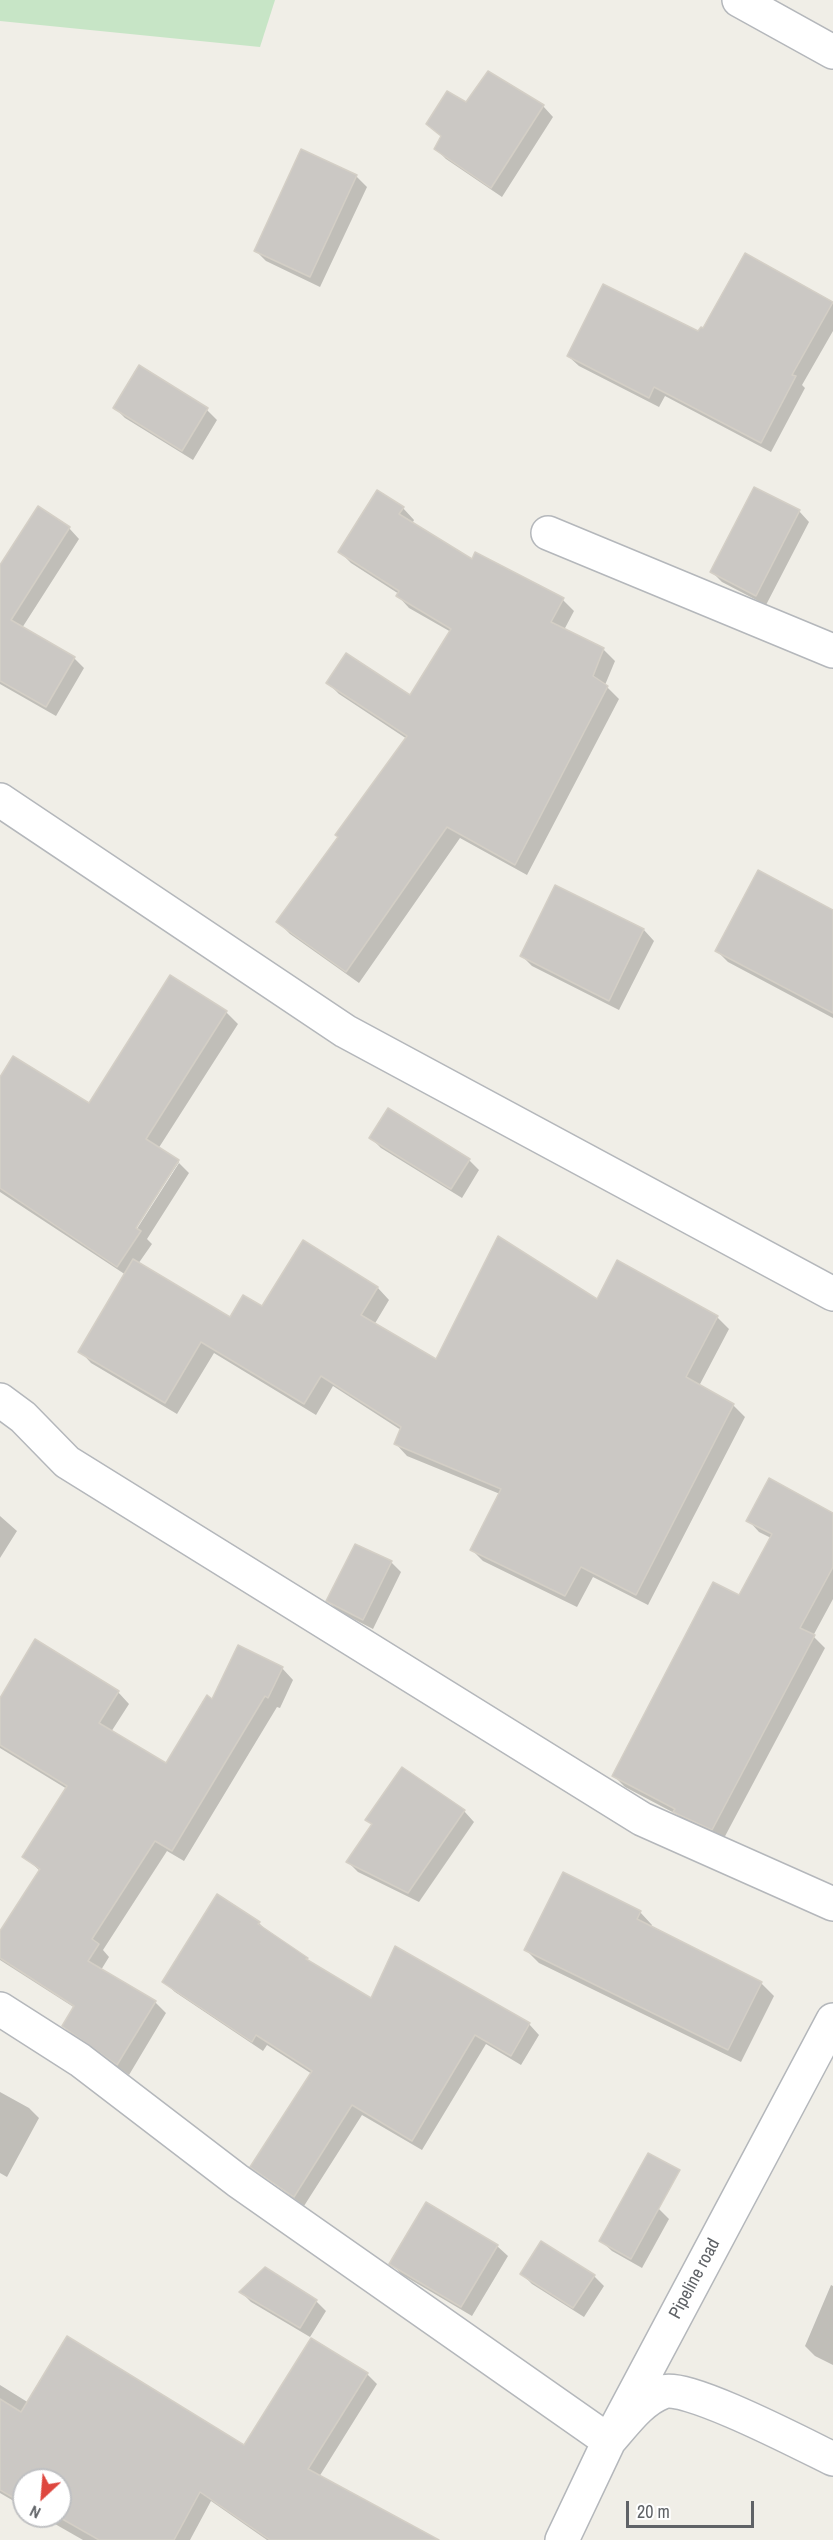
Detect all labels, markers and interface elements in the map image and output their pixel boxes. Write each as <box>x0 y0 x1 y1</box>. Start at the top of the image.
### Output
street label: Pipeline road <box>665 2235 725 2323</box>
north arrow <box>12 2468 72 2528</box>
scale bar <box>629 2489 756 2527</box>
text: 20 m <box>637 2499 670 2524</box>
text: N <box>26 2500 44 2524</box>

